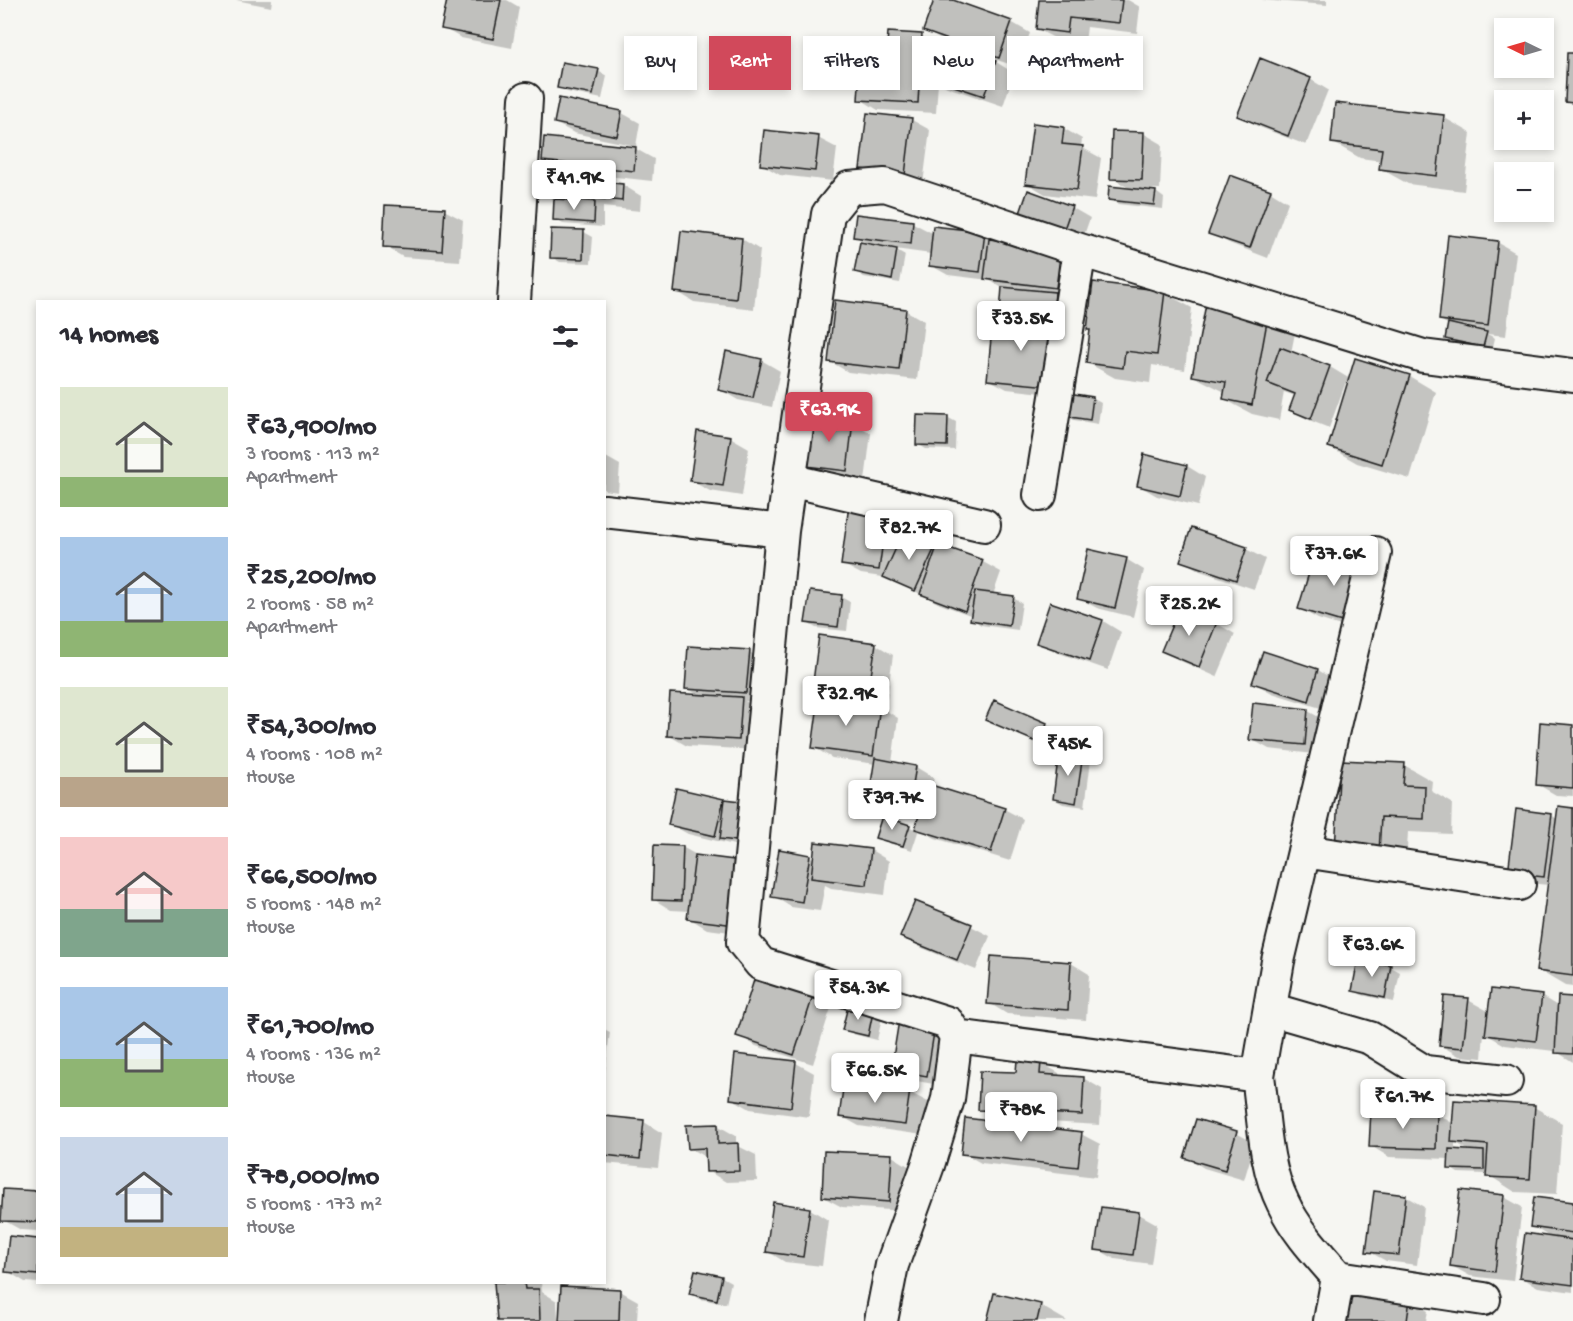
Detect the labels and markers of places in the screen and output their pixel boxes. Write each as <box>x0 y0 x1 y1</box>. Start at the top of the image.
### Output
pin: ₹41.9K <box>525 160 623 211</box>
pin: ₹33.5K <box>972 301 1070 352</box>
pin: ₹63.9K <box>780 392 878 443</box>
pin: ₹82.7K <box>860 510 958 561</box>
pin: ₹37.6K <box>1285 536 1383 587</box>
pin: ₹25.2K <box>1140 586 1238 637</box>
pin: ₹32.9K <box>797 676 895 727</box>
pin: ₹45K <box>1032 726 1104 777</box>
pin: ₹39.7K <box>843 780 941 831</box>
pin: ₹63.6K <box>1323 927 1421 978</box>
pin: ₹54.3K <box>809 970 907 1021</box>
pin: ₹66.5K <box>826 1053 924 1104</box>
pin: ₹61.7K <box>1354 1079 1452 1130</box>
pin: ₹78K <box>985 1092 1057 1143</box>

